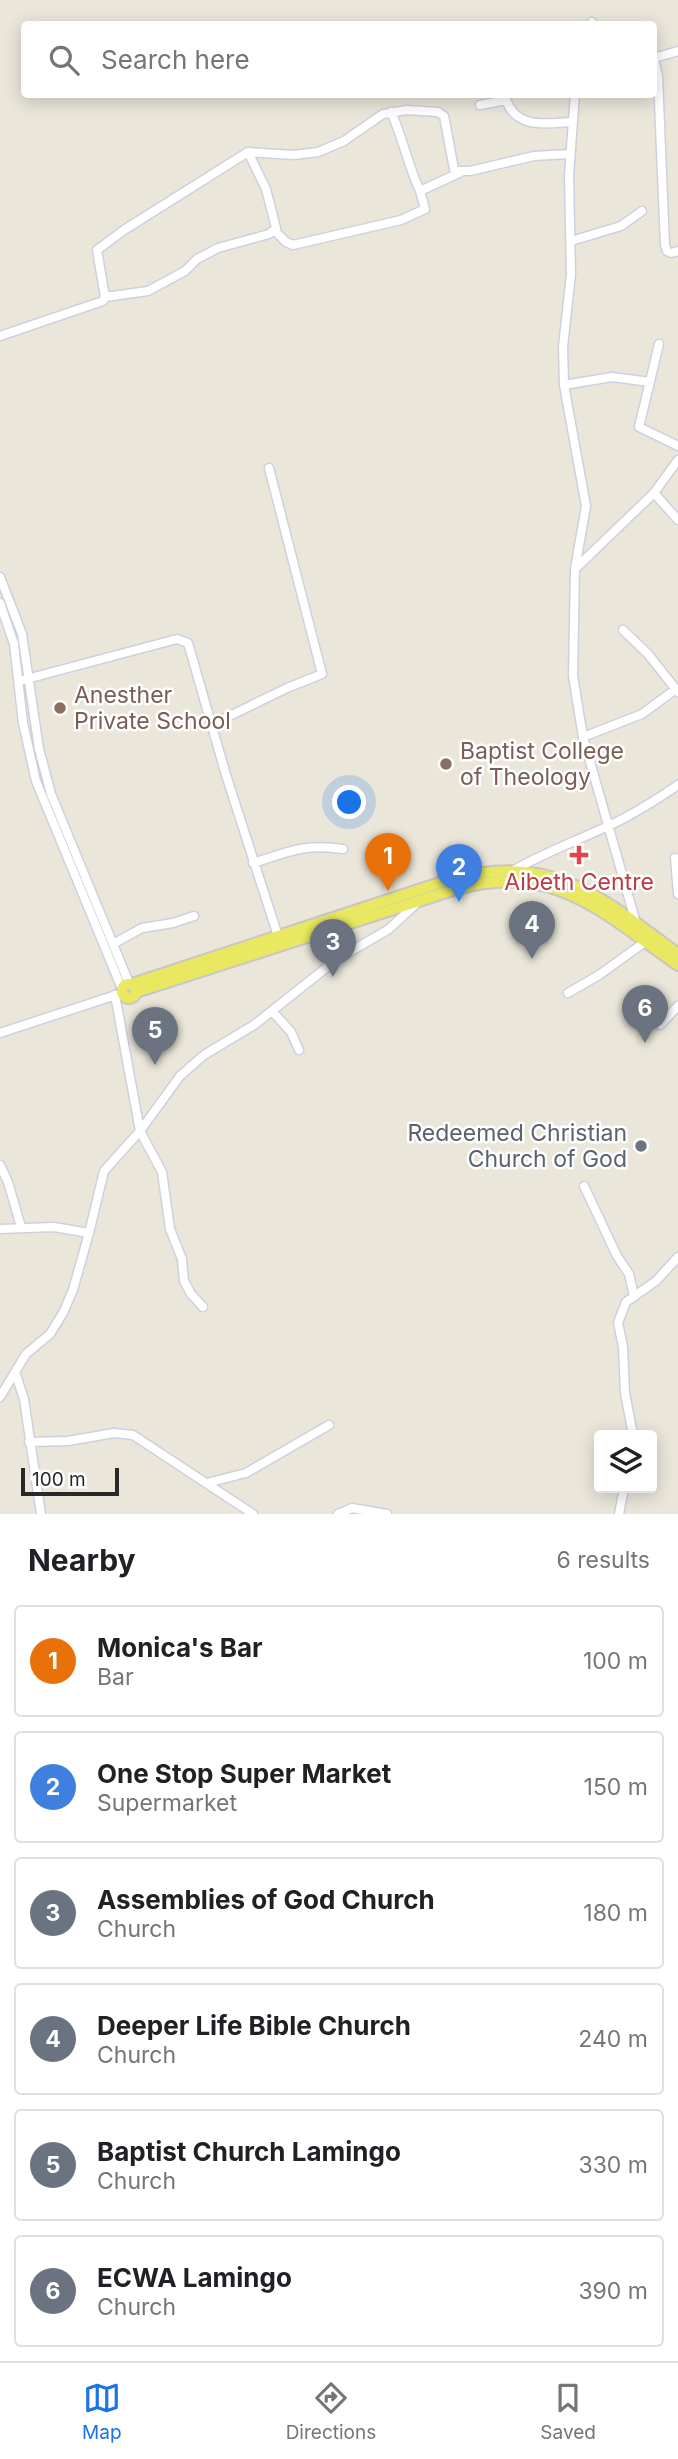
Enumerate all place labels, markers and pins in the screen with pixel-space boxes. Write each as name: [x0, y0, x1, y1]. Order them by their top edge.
place label: Anesther Private School: [74, 681, 231, 735]
marker: Anesther Private School: [52, 700, 68, 716]
place label: Baptist College of Theology: [460, 737, 624, 791]
marker: Baptist College of Theology: [438, 756, 454, 772]
pin: 1: [365, 833, 411, 891]
pin: 2: [436, 844, 482, 902]
marker: Aibeth Centre: [569, 845, 589, 865]
place label: Aibeth Centre: [504, 868, 654, 896]
pin: 4: [509, 901, 555, 959]
pin: 3: [310, 919, 356, 977]
pin: 6: [622, 985, 668, 1043]
pin: 5: [132, 1007, 178, 1065]
place label: Redeemed Christian Church of God: [407, 1119, 627, 1173]
marker: Redeemed Christian Church of God: [633, 1138, 649, 1154]

